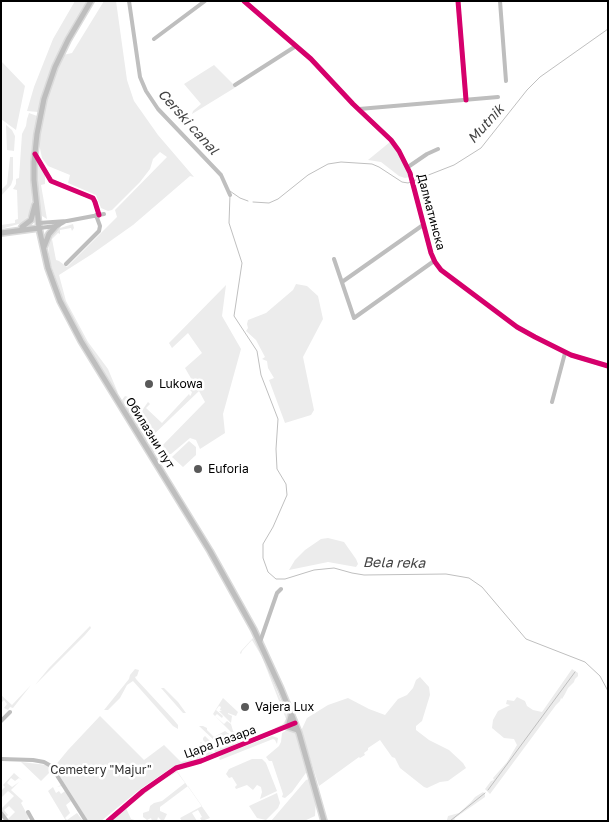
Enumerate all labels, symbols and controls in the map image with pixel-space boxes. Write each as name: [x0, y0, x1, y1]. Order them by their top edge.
water label: Cerski canal: [154, 86, 222, 158]
water label: Mutnik: [464, 101, 508, 147]
street label: Далматинска: [414, 172, 448, 252]
place label: Lukowa: [159, 377, 203, 391]
marker: Lukowa: [143, 378, 155, 390]
street label: Обилазни пут: [122, 395, 178, 471]
place label: Euforia: [208, 462, 249, 476]
marker: Euforia: [192, 463, 204, 475]
water label: Bela reka: [363, 554, 425, 572]
place label: Vajera Lux: [255, 700, 314, 714]
marker: Vajera Lux: [239, 701, 251, 713]
street label: Цара Лазара: [182, 722, 258, 762]
park label: Cemetery "Majur": [50, 763, 152, 777]

